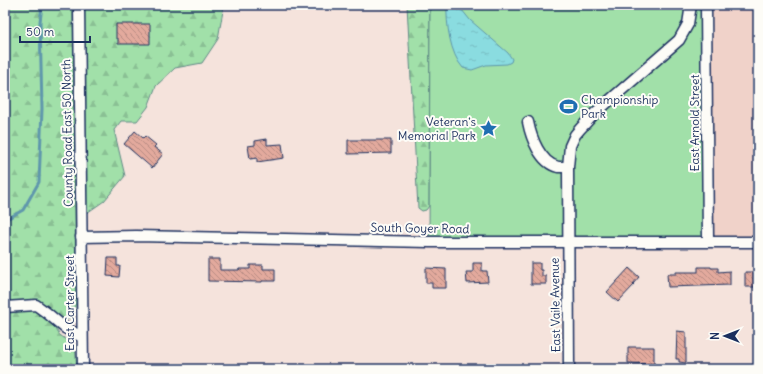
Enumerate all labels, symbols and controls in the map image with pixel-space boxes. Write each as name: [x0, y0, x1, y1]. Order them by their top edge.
scale bar: [20, 18, 90, 44]
text: 50 m: [26, 24, 55, 39]
street label: County Road East 50 North: [58, 59, 76, 207]
street label: East Arnold Street: [687, 74, 702, 172]
place label: Championship Park: [581, 92, 658, 121]
sports icon: Championship Park: [558, 96, 578, 116]
place label: Veteran's Memorial Park: [398, 114, 476, 143]
place icon: Veteran's Memorial Park: [479, 118, 499, 138]
street label: South Goyer Road: [370, 220, 470, 236]
street label: East Carter Street: [62, 255, 77, 351]
street label: East Vaile Avenue: [547, 257, 563, 353]
north arrow: [705, 316, 745, 356]
text: N: [708, 332, 722, 340]

